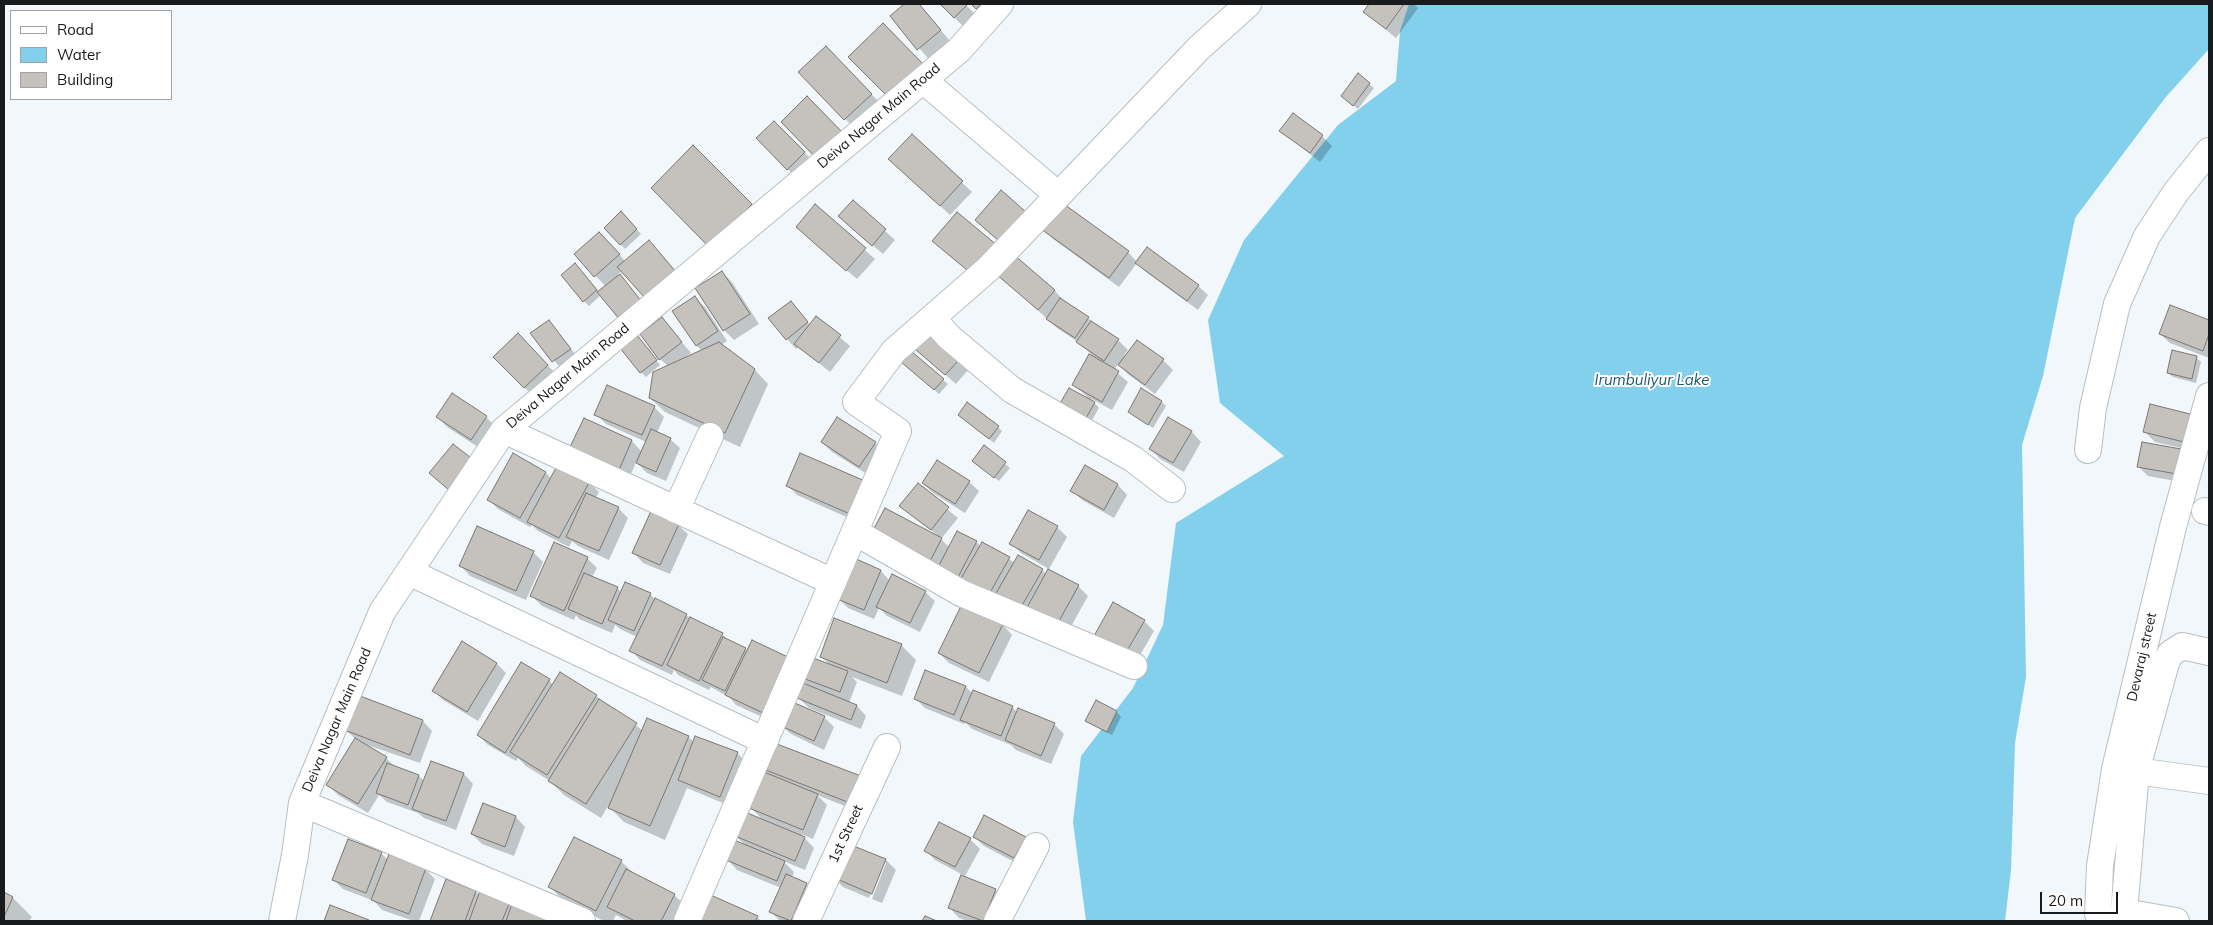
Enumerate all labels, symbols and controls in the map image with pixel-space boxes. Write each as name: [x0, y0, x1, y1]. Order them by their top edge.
legend: [10, 10, 172, 100]
text: Road: [57, 20, 94, 39]
text: Water: [57, 45, 101, 64]
street label: Deiva Nagar Main Road: [814, 60, 944, 172]
text: Building: [57, 70, 113, 89]
street label: Deiva Nagar Main Road: [503, 320, 633, 432]
water label: Irumbuliyur Lake: [1595, 371, 1709, 389]
street label: Devaraj street: [2124, 611, 2160, 703]
street label: Deiva Nagar Main Road: [299, 645, 375, 795]
street label: 1st Street: [825, 802, 867, 866]
scale bar: [2043, 882, 2120, 914]
text: 20 m: [2048, 891, 2083, 910]

